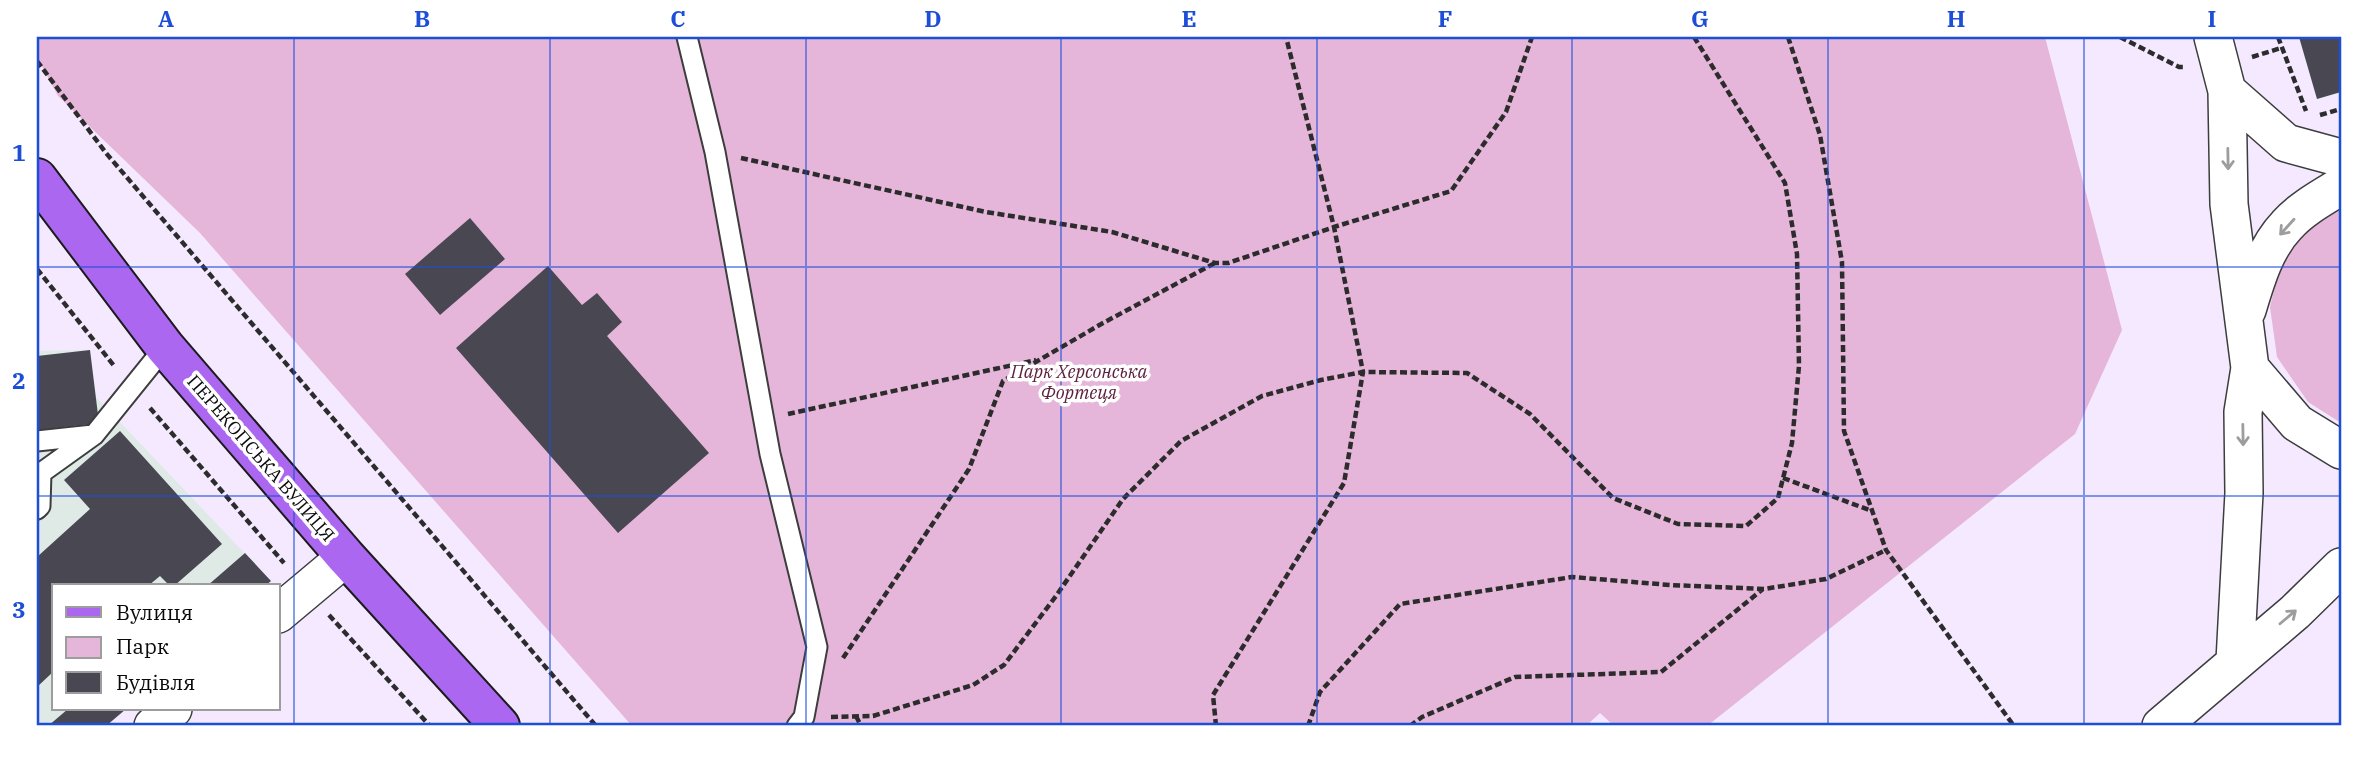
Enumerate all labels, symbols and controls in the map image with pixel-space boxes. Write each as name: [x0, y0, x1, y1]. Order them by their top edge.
text: A: [158, 3, 174, 33]
text: B: [414, 3, 430, 33]
text: C: [670, 3, 686, 33]
text: D: [924, 3, 942, 33]
text: E: [1181, 3, 1197, 33]
text: F: [1438, 3, 1452, 33]
text: G: [1691, 3, 1709, 33]
text: H: [1947, 3, 1965, 33]
text: I: [2208, 3, 2216, 33]
text: 1: [12, 137, 26, 167]
one-way arrow: [2221, 147, 2235, 170]
one-way arrow: [2279, 218, 2295, 236]
park label: Парк Херсонська Фортеця: [1010, 360, 1148, 404]
text: 2: [12, 365, 26, 395]
street label: ПЕРЕКОПСЬКА ВУЛИЦЯ: [182, 370, 340, 546]
one-way arrow: [2236, 423, 2250, 446]
legend: [52, 584, 280, 710]
text: 3: [12, 594, 26, 624]
text: Вулиця: [116, 598, 193, 626]
one-way arrow: [2278, 610, 2296, 625]
text: Парк: [116, 632, 169, 660]
text: Будівля: [116, 668, 195, 696]

